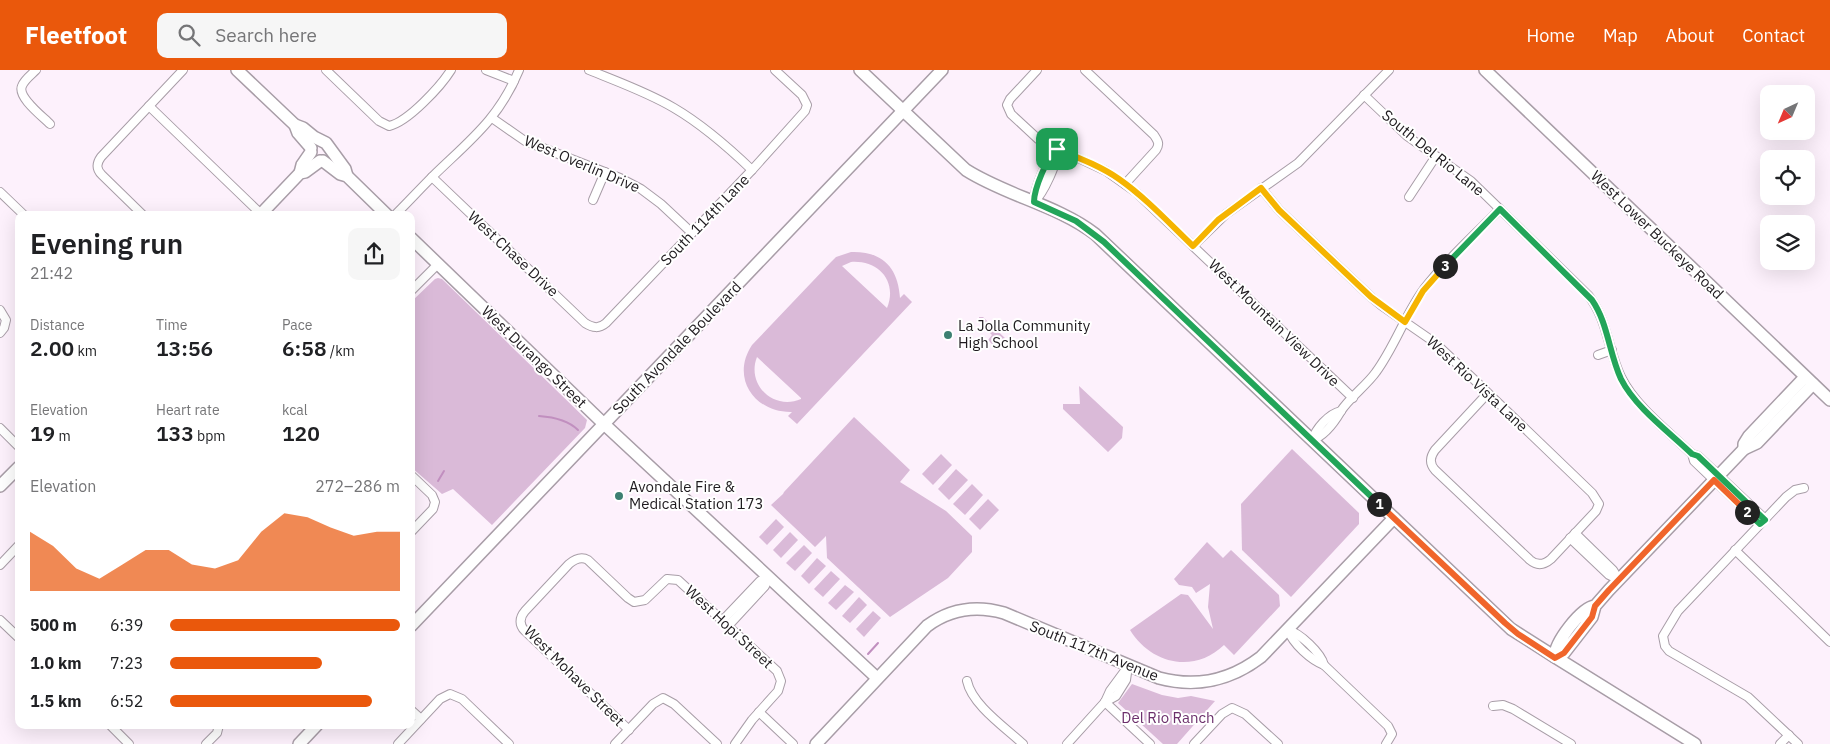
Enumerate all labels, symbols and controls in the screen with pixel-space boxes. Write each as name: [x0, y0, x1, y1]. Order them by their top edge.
search box: [157, 13, 507, 58]
text: Fleetfoot: [25, 19, 127, 51]
icon: search: [175, 21, 203, 49]
text: Search here: [215, 23, 317, 47]
text: Home: [1527, 24, 1575, 47]
text: Map: [1603, 24, 1638, 47]
text: About: [1666, 24, 1714, 47]
text: Contact: [1742, 24, 1805, 47]
north arrow: [1760, 85, 1815, 140]
map controls: [1760, 85, 1815, 270]
street label: South Del Rio Lane: [1378, 105, 1488, 200]
pin: [1036, 128, 1078, 170]
street label: West Overlin Drive: [522, 131, 643, 196]
icon: arrive: [1043, 135, 1071, 163]
button: locate: [1760, 150, 1815, 205]
street label: West Lower Buckeye Road: [1587, 166, 1728, 303]
street label: South 114th Lane: [656, 170, 753, 269]
street label: West Chase Drive: [464, 207, 563, 301]
button: layers: [1760, 215, 1815, 270]
text: Evening run: [30, 225, 183, 262]
button: share: [348, 228, 400, 280]
pin: 3: [1432, 254, 1458, 278]
street label: West Mountain View Drive: [1205, 255, 1344, 390]
text: 3: [1441, 257, 1450, 275]
text: 21:42: [30, 263, 73, 283]
street label: South Avondale Boulevard: [608, 277, 745, 418]
street label: West Durango Street: [478, 302, 591, 412]
text: Distance: [30, 316, 85, 334]
text: Time: [156, 316, 187, 334]
text: Pace: [282, 316, 312, 334]
place label: La Jolla Community High School: [958, 316, 1091, 352]
marker: La Jolla Community High School: [942, 329, 954, 341]
street label: West Rio Vista Lane: [1423, 332, 1532, 436]
text: 2.00: [30, 334, 74, 362]
text: 13:56: [156, 334, 213, 362]
text: 6:58: [282, 334, 327, 362]
text: km: [74, 342, 97, 360]
text: /km: [327, 342, 355, 360]
text: Elevation: [30, 401, 88, 419]
text: Heart rate: [156, 401, 220, 419]
text: kcal: [282, 401, 307, 419]
text: 19: [30, 419, 55, 447]
text: 133: [156, 419, 194, 447]
text: 120: [282, 419, 320, 447]
text: m: [55, 427, 71, 445]
text: bpm: [194, 427, 226, 445]
text: Elevation: [30, 476, 96, 496]
text: 272–286 m: [315, 476, 400, 496]
place label: Avondale Fire & Medical Station 173: [629, 477, 764, 513]
marker: Avondale Fire & Medical Station 173: [613, 490, 625, 502]
pin: 1: [1366, 492, 1392, 516]
text: 1: [1375, 495, 1384, 513]
pin: 2: [1734, 500, 1760, 524]
text: 2: [1743, 503, 1752, 521]
street label: West Hopi Street: [681, 581, 777, 672]
text: 500 m: [30, 615, 77, 635]
text: 6:39: [110, 615, 143, 635]
street label: South 117th Avenue: [1027, 616, 1161, 685]
street label: West Mohave Street: [520, 621, 629, 730]
text: 1.0 km: [30, 653, 81, 673]
text: 7:23: [110, 653, 143, 673]
text: 1.5 km: [30, 691, 81, 711]
text: 6:52: [110, 691, 143, 711]
park label: Del Rio Ranch: [1121, 708, 1215, 727]

